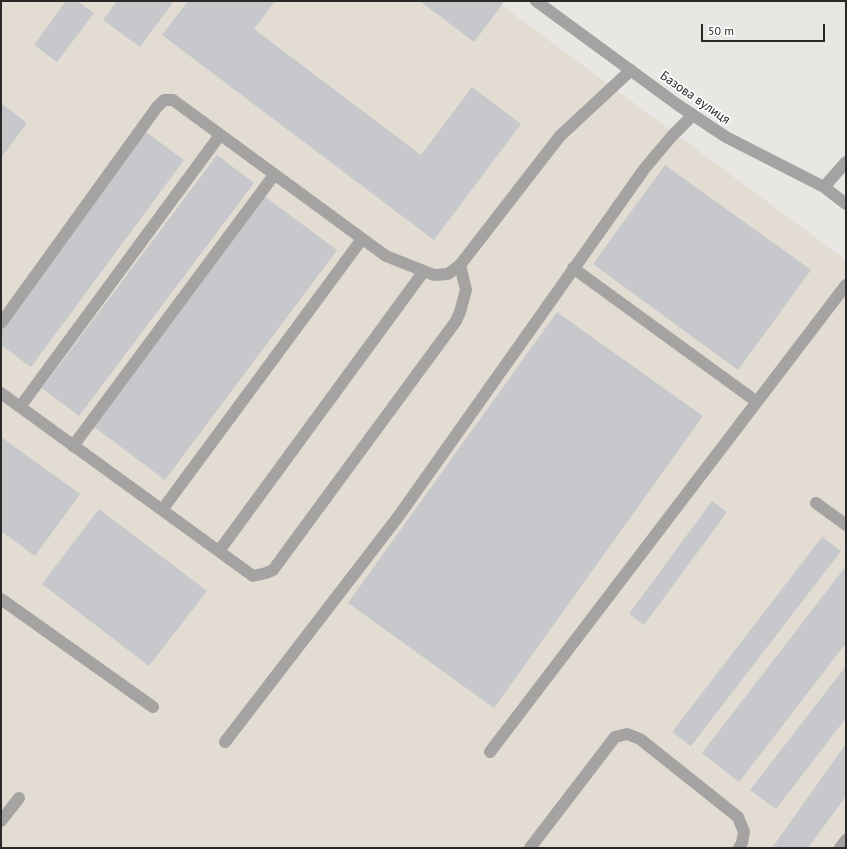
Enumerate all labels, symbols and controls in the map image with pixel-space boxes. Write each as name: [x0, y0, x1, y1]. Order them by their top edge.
scale bar: [703, 16, 827, 42]
text: 50 m: [708, 23, 734, 38]
street label: Базова вулиця: [657, 68, 733, 128]

